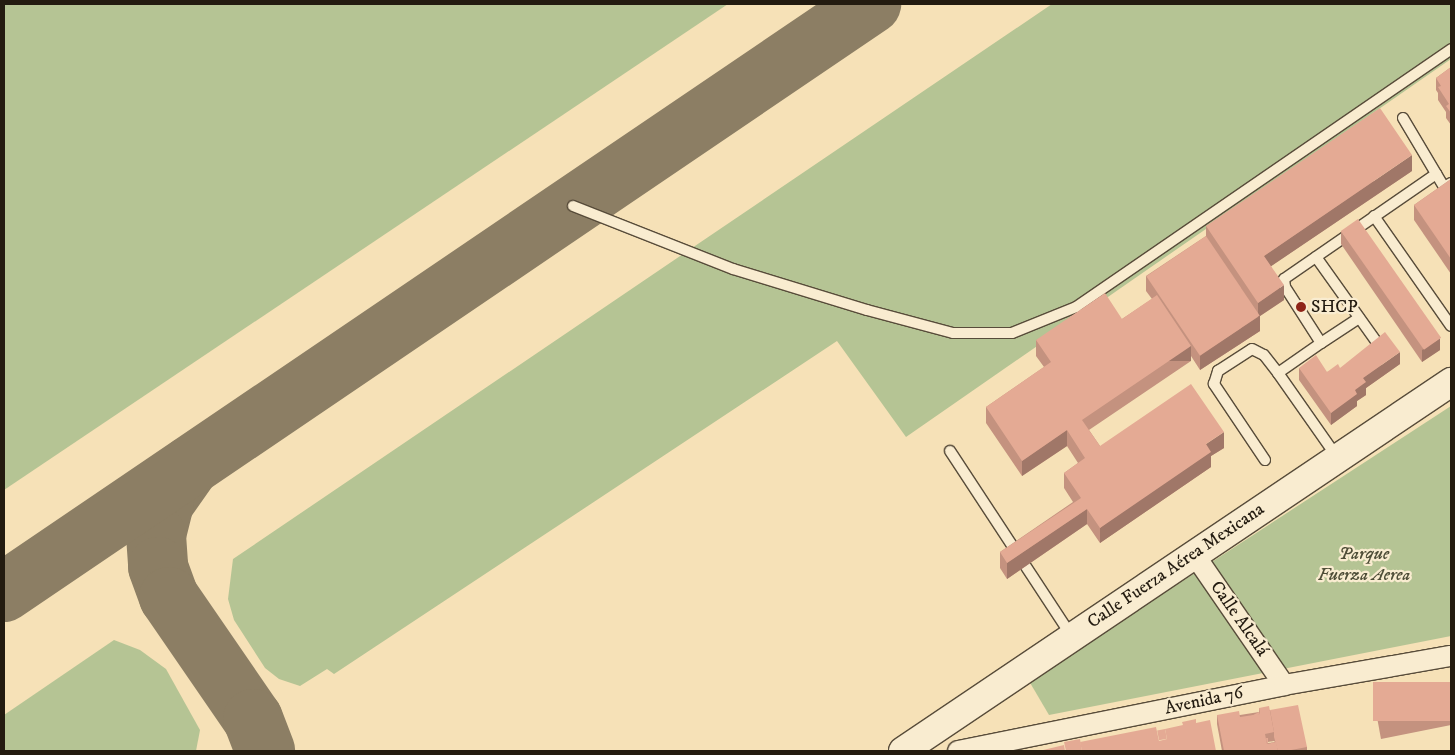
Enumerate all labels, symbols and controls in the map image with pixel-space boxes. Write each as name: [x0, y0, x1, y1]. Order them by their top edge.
place label: SHCP: [1311, 296, 1358, 318]
marker: SHCP: [1295, 301, 1307, 313]
street label: Calle Fuerza Aérea Mexicana: [1084, 499, 1268, 633]
park label: Parque Fuerza Aerea: [1318, 544, 1410, 586]
street label: Calle Alcalá: [1205, 577, 1273, 661]
street label: Avenida 76: [1163, 682, 1245, 720]

